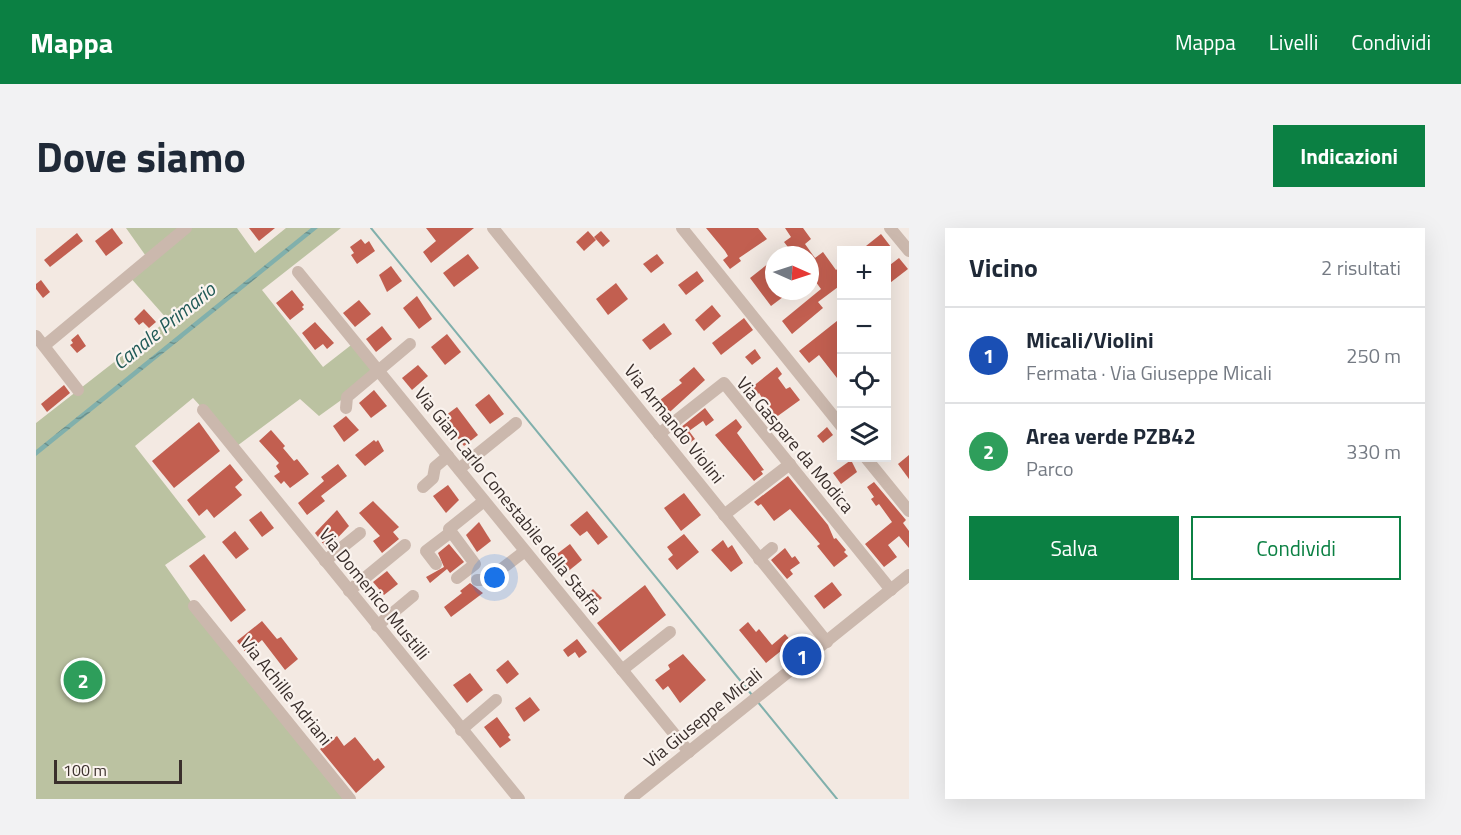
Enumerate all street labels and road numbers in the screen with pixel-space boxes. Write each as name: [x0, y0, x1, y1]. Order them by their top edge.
street label: Via Armando Violini: [618, 358, 731, 489]
street label: Via Gaspare da Modica: [730, 371, 861, 519]
street label: Via Gian Carlo Conestabile della Staffa: [408, 381, 609, 620]
street label: Via Domenico Mustilli: [313, 522, 436, 666]
street label: Via Achille Adriani: [234, 630, 339, 751]
street label: Via Giuseppe Micali: [638, 661, 768, 774]

